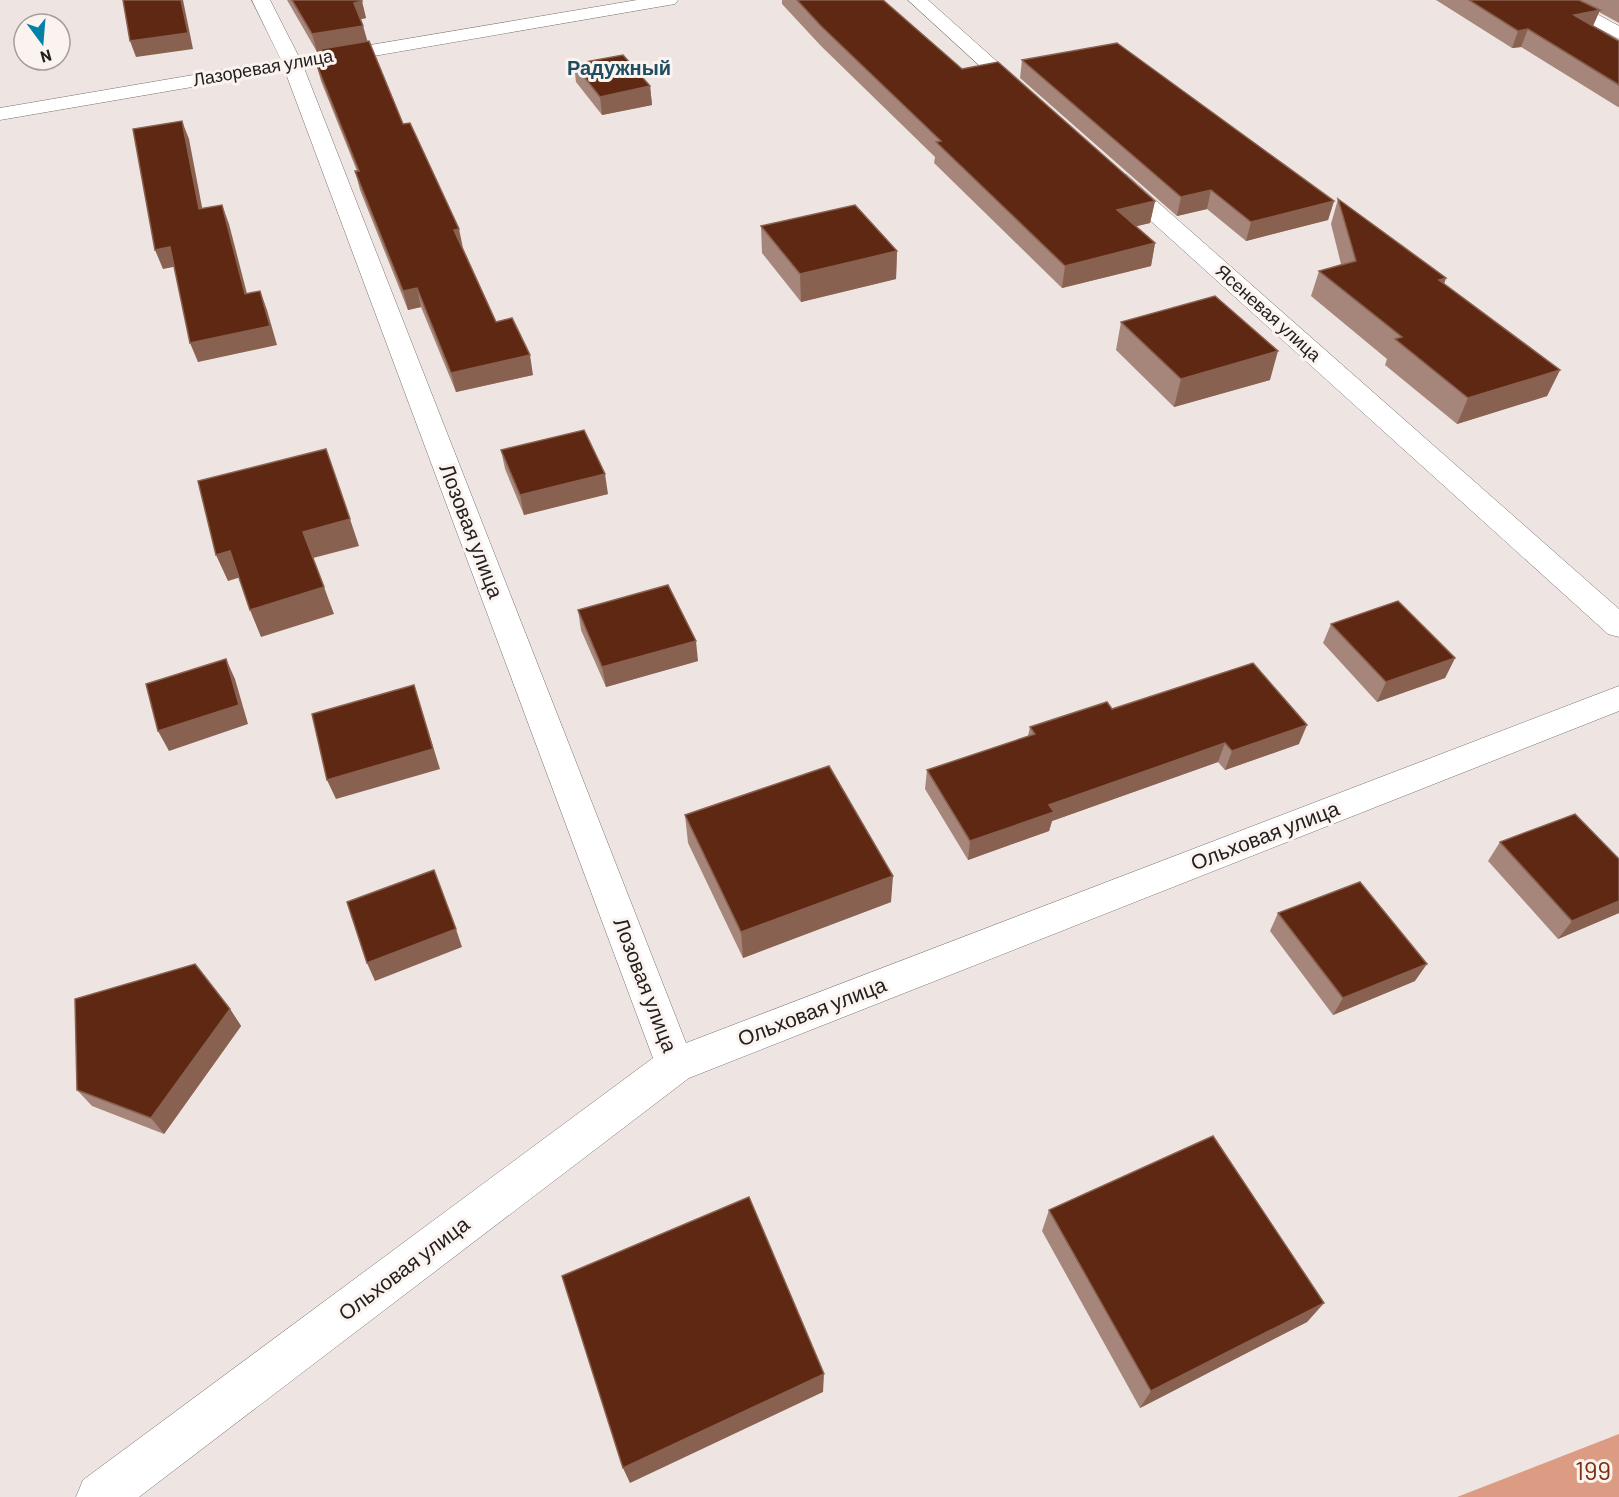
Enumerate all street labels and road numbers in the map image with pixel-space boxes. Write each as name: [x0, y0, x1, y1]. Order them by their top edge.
street label: Лазоревая улица: [191, 44, 336, 90]
street label: Ясеневая улица: [1211, 259, 1327, 366]
street label: Лозовая улица: [435, 460, 510, 602]
street label: Ольховая улица: [1187, 795, 1343, 874]
street label: Лозовая улица: [609, 914, 684, 1056]
street label: Ольховая улица: [734, 971, 890, 1050]
street label: Ольховая улица: [333, 1210, 474, 1325]

